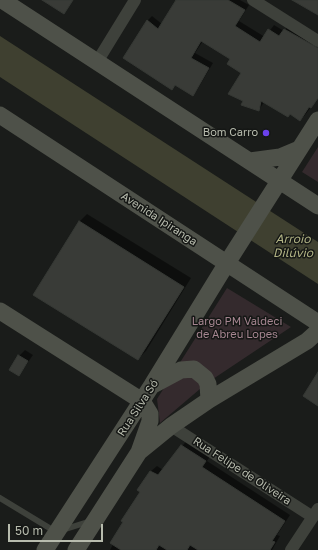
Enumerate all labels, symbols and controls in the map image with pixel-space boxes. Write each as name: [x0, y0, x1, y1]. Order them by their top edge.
place label: Bom Carro: [203, 126, 258, 140]
marker: Bom Carro: [261, 128, 271, 138]
street label: Avenida Ipiranga: [119, 190, 199, 248]
water label: Arroio Dilúvio: [273, 232, 313, 260]
park label: Largo PM Valdeci de Abreu Lopes: [192, 315, 282, 341]
street label: Rua Silva Só: [115, 377, 161, 439]
street label: Rua Felipe de Oliveira: [191, 434, 293, 508]
scale bar: [10, 516, 105, 542]
text: 50 m: [15, 523, 43, 538]

